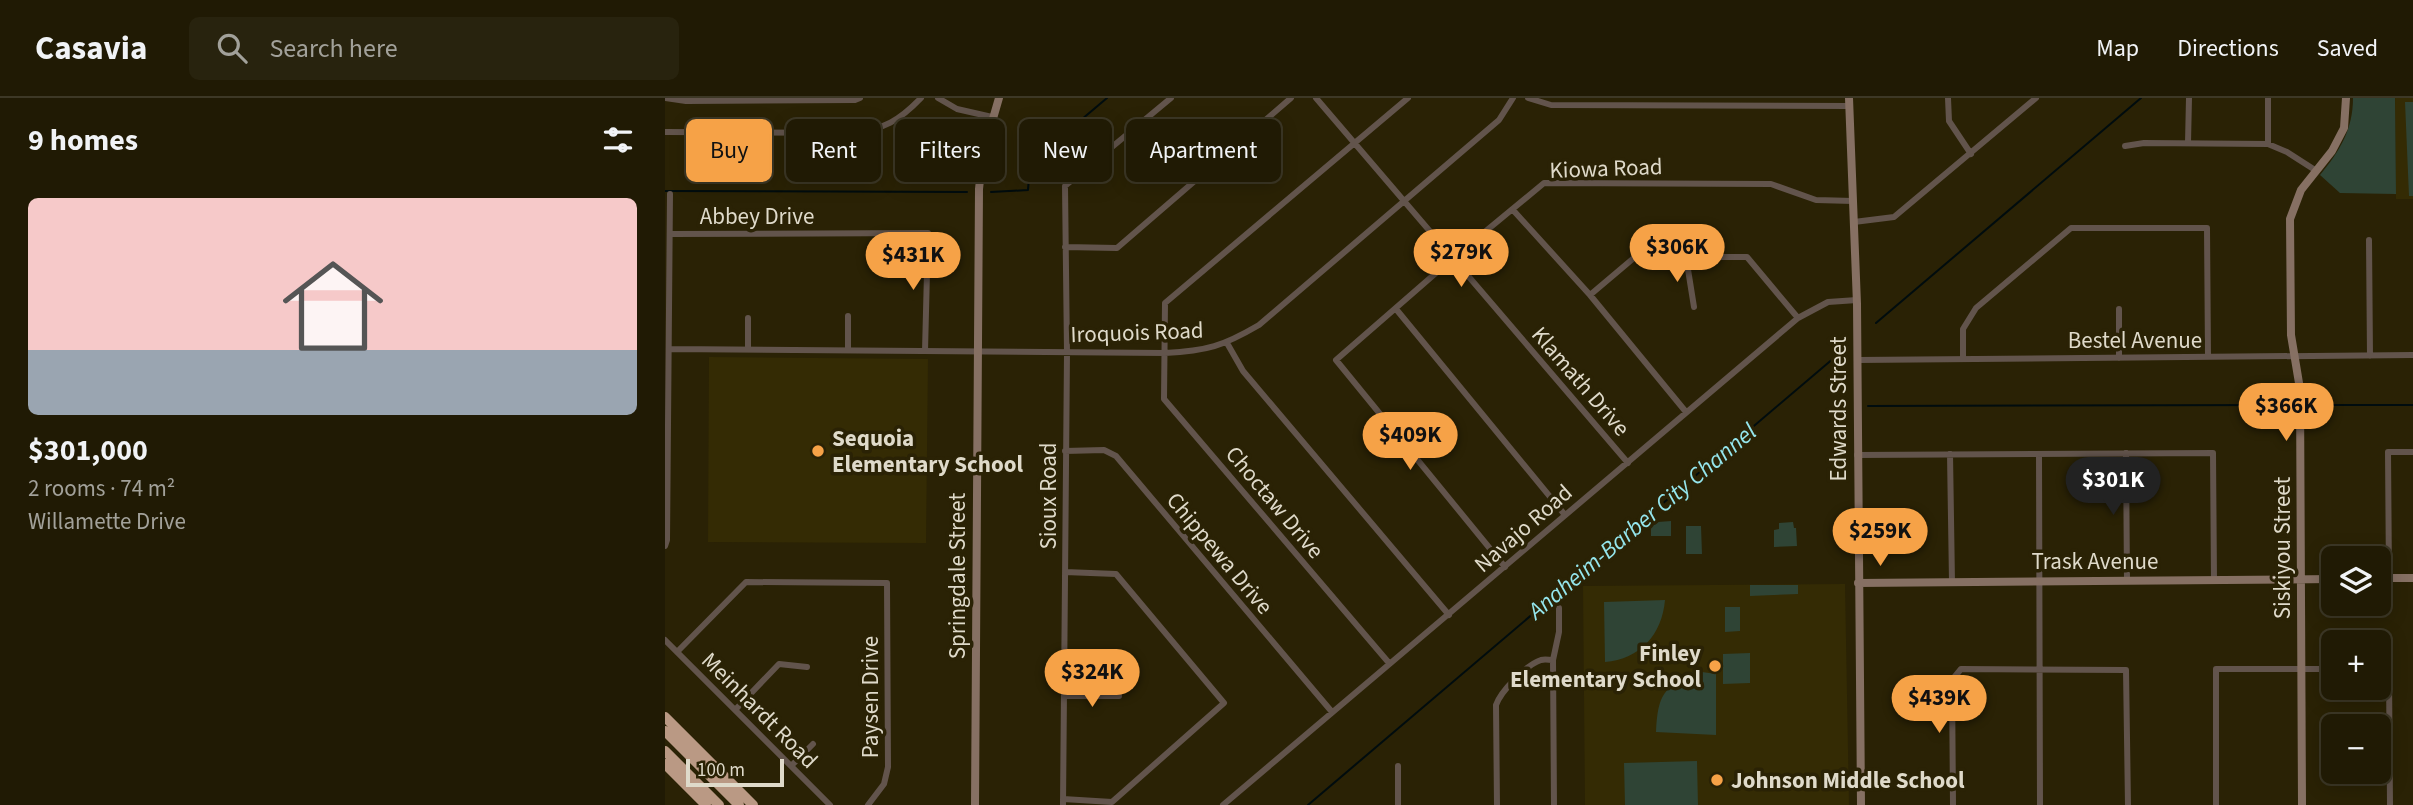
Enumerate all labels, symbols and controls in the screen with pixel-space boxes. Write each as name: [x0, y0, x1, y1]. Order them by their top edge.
search box: [189, 17, 679, 80]
text: Casavia: [35, 25, 147, 72]
icon: search: [213, 29, 251, 67]
text: Search here: [269, 30, 398, 67]
text: Map: [2096, 31, 2139, 66]
text: Directions: [2177, 31, 2279, 66]
text: Saved: [2317, 31, 2378, 66]
text: 9 homes: [28, 119, 138, 162]
chip: Buy: [686, 119, 772, 182]
chip: Rent: [786, 119, 881, 182]
chip: Filters: [895, 119, 1005, 182]
chip: New: [1019, 119, 1112, 182]
chip: Apartment: [1126, 119, 1281, 182]
icon: filters: [599, 121, 637, 159]
street label: Kiowa Road: [1549, 150, 1663, 187]
street label: Abbey Drive: [700, 200, 814, 233]
pin: $306K: [1628, 225, 1726, 284]
pin: $279K: [1412, 230, 1510, 289]
text: $306K: [1646, 230, 1708, 263]
pin: $431K: [864, 232, 962, 292]
text: $279K: [1430, 235, 1492, 268]
text: $431K: [882, 238, 944, 271]
icon: home: [270, 243, 396, 369]
street label: Iroquois Road: [1070, 314, 1204, 351]
street label: Klamath Drive: [1524, 319, 1638, 443]
street label: Bestel Avenue: [2068, 324, 2202, 357]
street label: Edwards Street: [1822, 336, 1855, 481]
pin: $366K: [2237, 384, 2335, 443]
text: $366K: [2255, 389, 2317, 422]
pin: $409K: [1361, 412, 1459, 472]
water label: Anaheim-Barber City Channel: [1519, 415, 1764, 629]
text: $409K: [1379, 418, 1441, 451]
place label: Sequoia Elementary School: [832, 422, 1023, 481]
text: $301,000: [28, 429, 148, 472]
street label: Choctaw Drive: [1218, 439, 1332, 566]
street label: Sioux Road: [1032, 442, 1065, 550]
marker: Sequoia Elementary School: [810, 443, 826, 459]
pin: $301K: [2064, 458, 2162, 517]
text: $301K: [2082, 463, 2144, 496]
text: 2 rooms · 74 m²: [28, 472, 175, 505]
street label: Navajo Road: [1467, 476, 1580, 580]
street label: Siskiyou Street: [2266, 477, 2299, 619]
street label: Chippewa Drive: [1159, 485, 1281, 622]
street label: Springdale Street: [941, 493, 974, 659]
text: Willamette Drive: [28, 505, 186, 538]
pin: $259K: [1831, 508, 1929, 568]
text: $259K: [1849, 514, 1911, 547]
street label: Trask Avenue: [2032, 545, 2158, 578]
map controls: [2321, 546, 2391, 784]
button: layers: [2321, 546, 2391, 616]
button: +: [2321, 630, 2391, 700]
street label: Paysen Drive: [854, 636, 887, 758]
place label: Finley Elementary School: [1510, 637, 1701, 696]
street label: Meinhardt Road: [694, 645, 825, 776]
pin: $324K: [1043, 650, 1141, 709]
text: $324K: [1061, 655, 1123, 688]
marker: Finley Elementary School: [1707, 658, 1723, 674]
pin: $439K: [1890, 676, 1988, 735]
text: $439K: [1908, 681, 1970, 714]
button: −: [2321, 714, 2391, 784]
scale bar: [686, 756, 784, 788]
text: 100 m: [697, 757, 745, 784]
place label: Johnson Middle School: [1731, 764, 1965, 797]
marker: Johnson Middle School: [1709, 772, 1725, 788]

